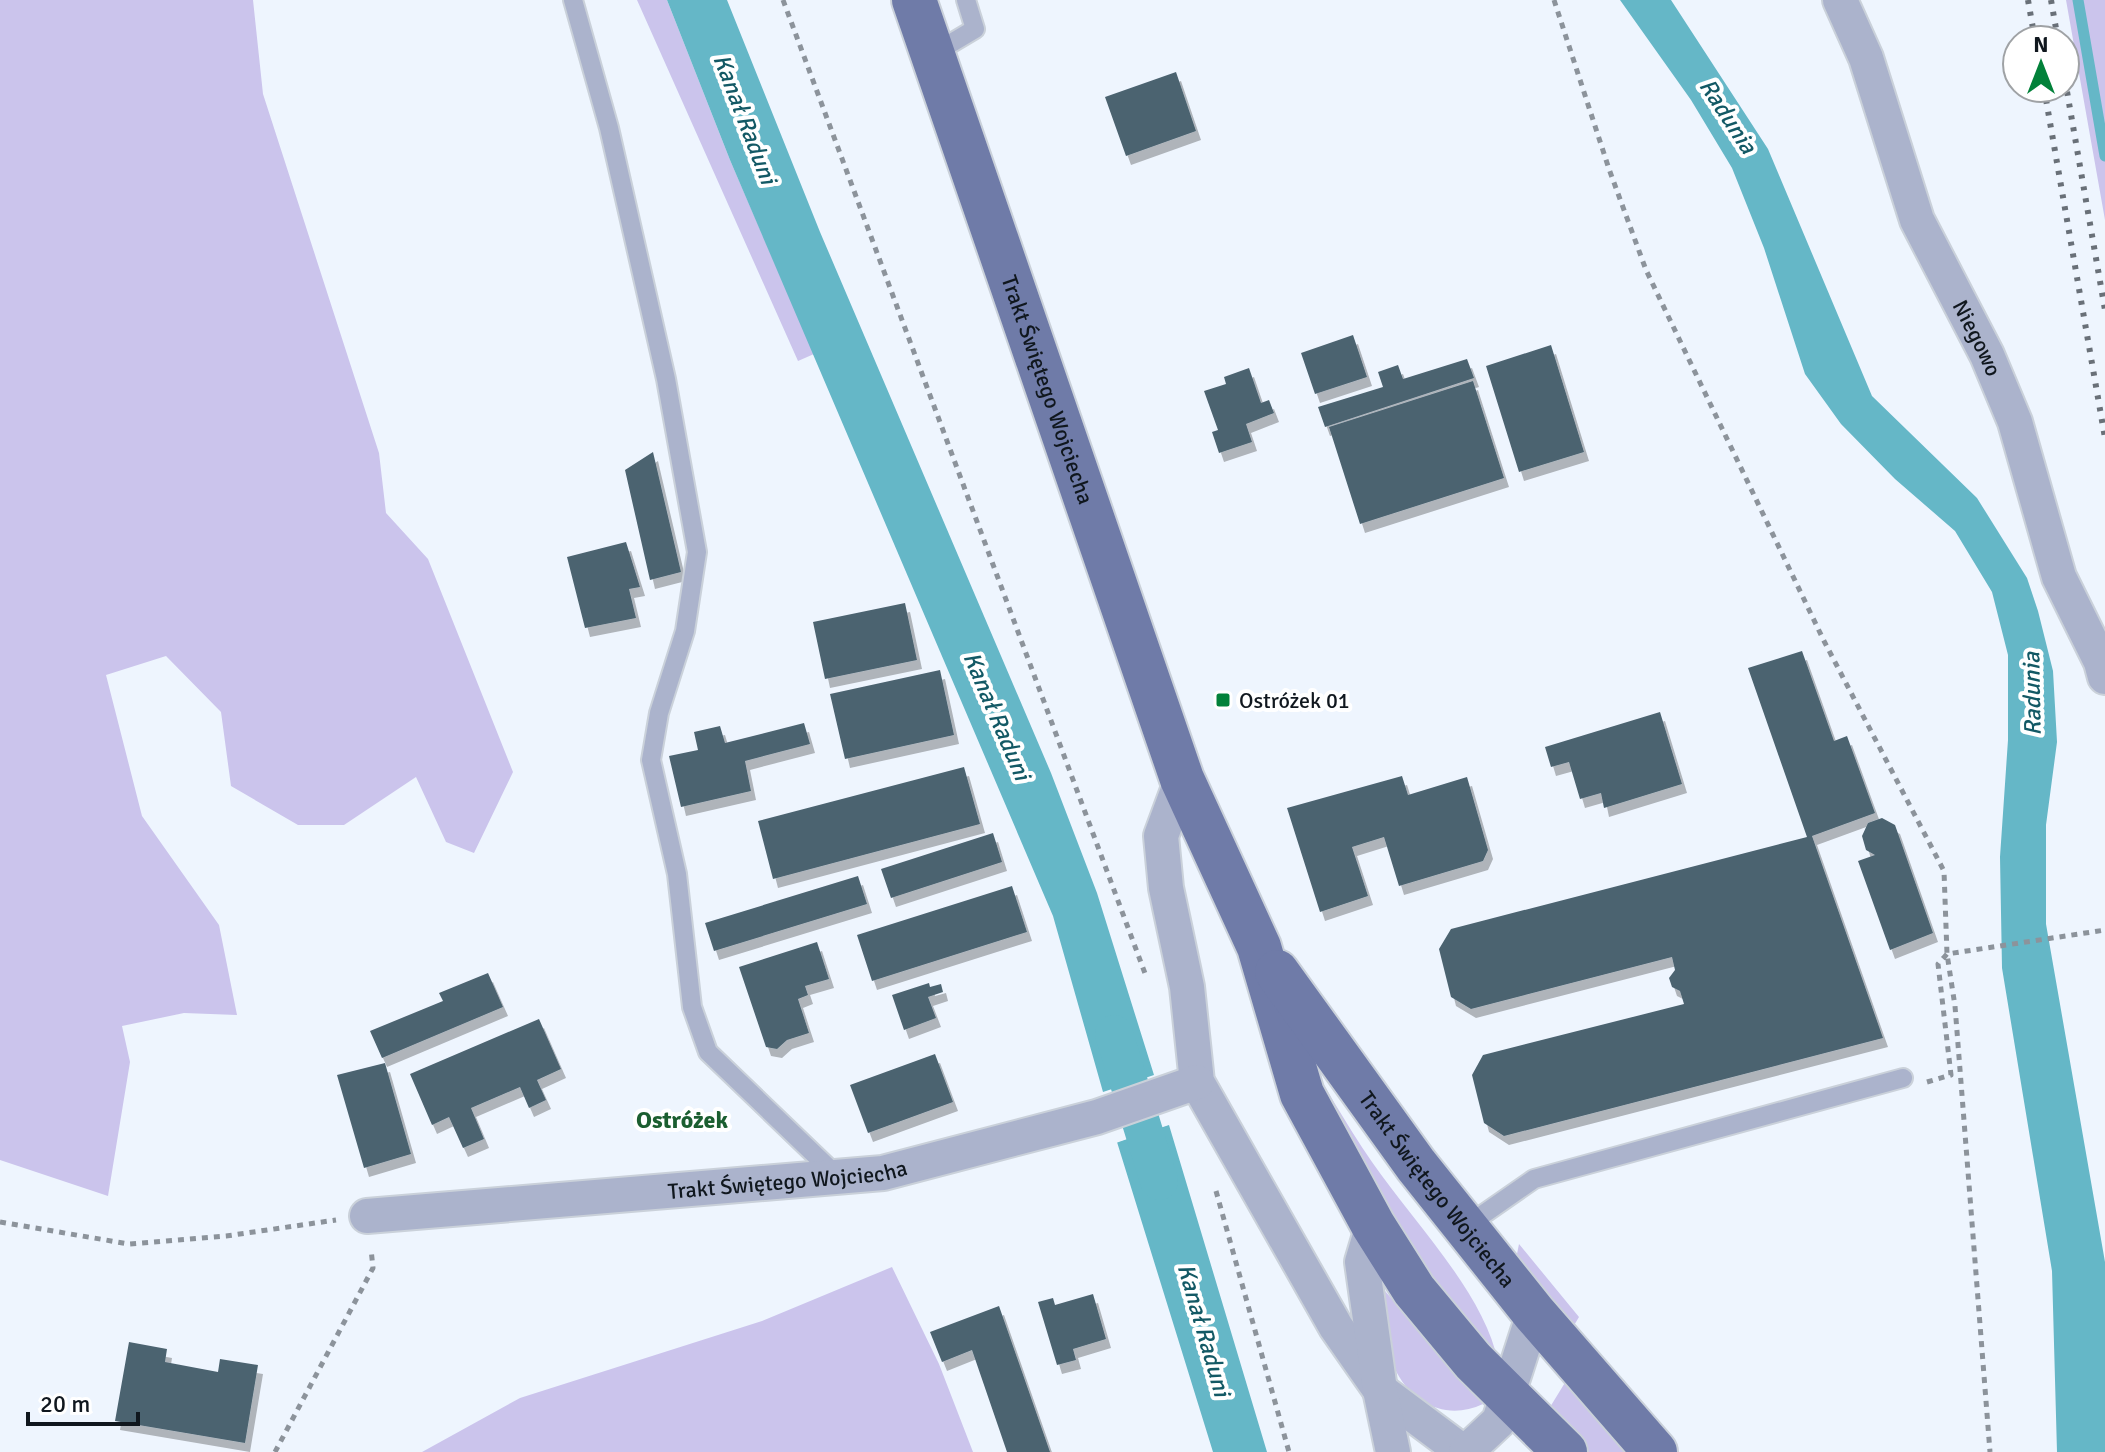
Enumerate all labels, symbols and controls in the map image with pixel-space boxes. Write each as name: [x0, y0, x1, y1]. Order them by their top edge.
north arrow: [2001, 24, 2081, 104]
text: N: [2033, 31, 2049, 58]
water label: Kanał Raduni: [706, 50, 784, 191]
water label: Radunia: [1693, 73, 1764, 160]
street label: Trakt Świętego Wojciecha: [996, 272, 1100, 508]
street label: Niegowo: [1947, 295, 2008, 380]
water label: Kanał Raduni: [956, 647, 1039, 787]
water label: Radunia: [2016, 651, 2048, 736]
place label: Ostróżek 01: [1239, 687, 1350, 714]
marker: Ostróżek 01: [1214, 691, 1232, 709]
street label: Trakt Świętego Wojciecha: [1354, 1086, 1522, 1293]
district label: Ostróżek: [636, 1105, 729, 1135]
street label: Trakt Świętego Wojciecha: [667, 1154, 910, 1204]
water label: Kanał Raduni: [1171, 1260, 1238, 1402]
scale bar: [28, 1376, 138, 1426]
text: 20 m: [40, 1389, 90, 1419]

